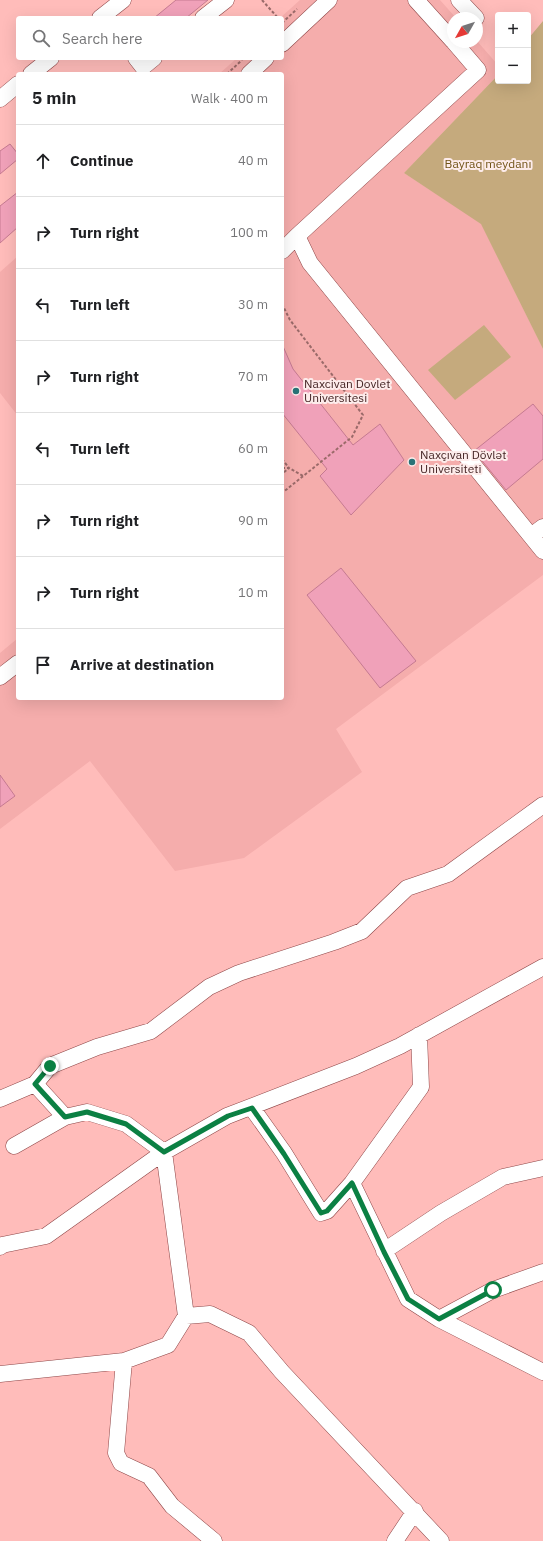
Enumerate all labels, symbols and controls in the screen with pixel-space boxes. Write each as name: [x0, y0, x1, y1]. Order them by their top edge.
north arrow: [447, 12, 483, 48]
map controls: [495, 12, 531, 84]
button: +: [495, 12, 531, 48]
search box: [16, 16, 284, 60]
icon: search: [30, 27, 52, 49]
text: Search here: [62, 29, 142, 48]
button: −: [495, 48, 531, 84]
text: 5 min: [32, 87, 76, 109]
text: Walk · 400 m: [191, 90, 268, 107]
icon: ahead: [32, 150, 54, 172]
text: Continue: [70, 151, 134, 170]
text: 40 m: [238, 152, 268, 169]
park label: Bayraq meydanı: [445, 156, 531, 171]
icon: right: [32, 222, 54, 244]
text: Turn right: [70, 223, 139, 242]
text: 100 m: [230, 224, 268, 241]
icon: left: [32, 294, 54, 316]
text: Turn left: [70, 295, 130, 314]
text: 30 m: [238, 296, 268, 313]
icon: right: [32, 366, 54, 388]
text: Turn right: [70, 367, 139, 386]
text: 70 m: [238, 368, 268, 385]
place label: Naxcivan Dovlet Universitesi: [304, 376, 390, 405]
marker: Naxcivan Dovlet Universitesi: [291, 386, 301, 396]
icon: left: [32, 438, 54, 460]
text: Turn left: [70, 439, 130, 458]
text: 60 m: [238, 440, 268, 457]
place label: Naxçıvan Dövlət Universiteti: [420, 447, 506, 476]
marker: Naxçıvan Dövlət Universiteti: [407, 457, 417, 467]
icon: right: [32, 510, 54, 532]
text: Turn right: [70, 511, 139, 530]
text: 90 m: [238, 512, 268, 529]
icon: right: [32, 582, 54, 604]
text: Turn right: [70, 583, 139, 602]
text: 10 m: [238, 584, 268, 601]
icon: arrive: [32, 654, 54, 676]
text: Arrive at destination: [70, 655, 214, 674]
route end: [41, 1057, 59, 1075]
route start: [484, 1281, 502, 1299]

